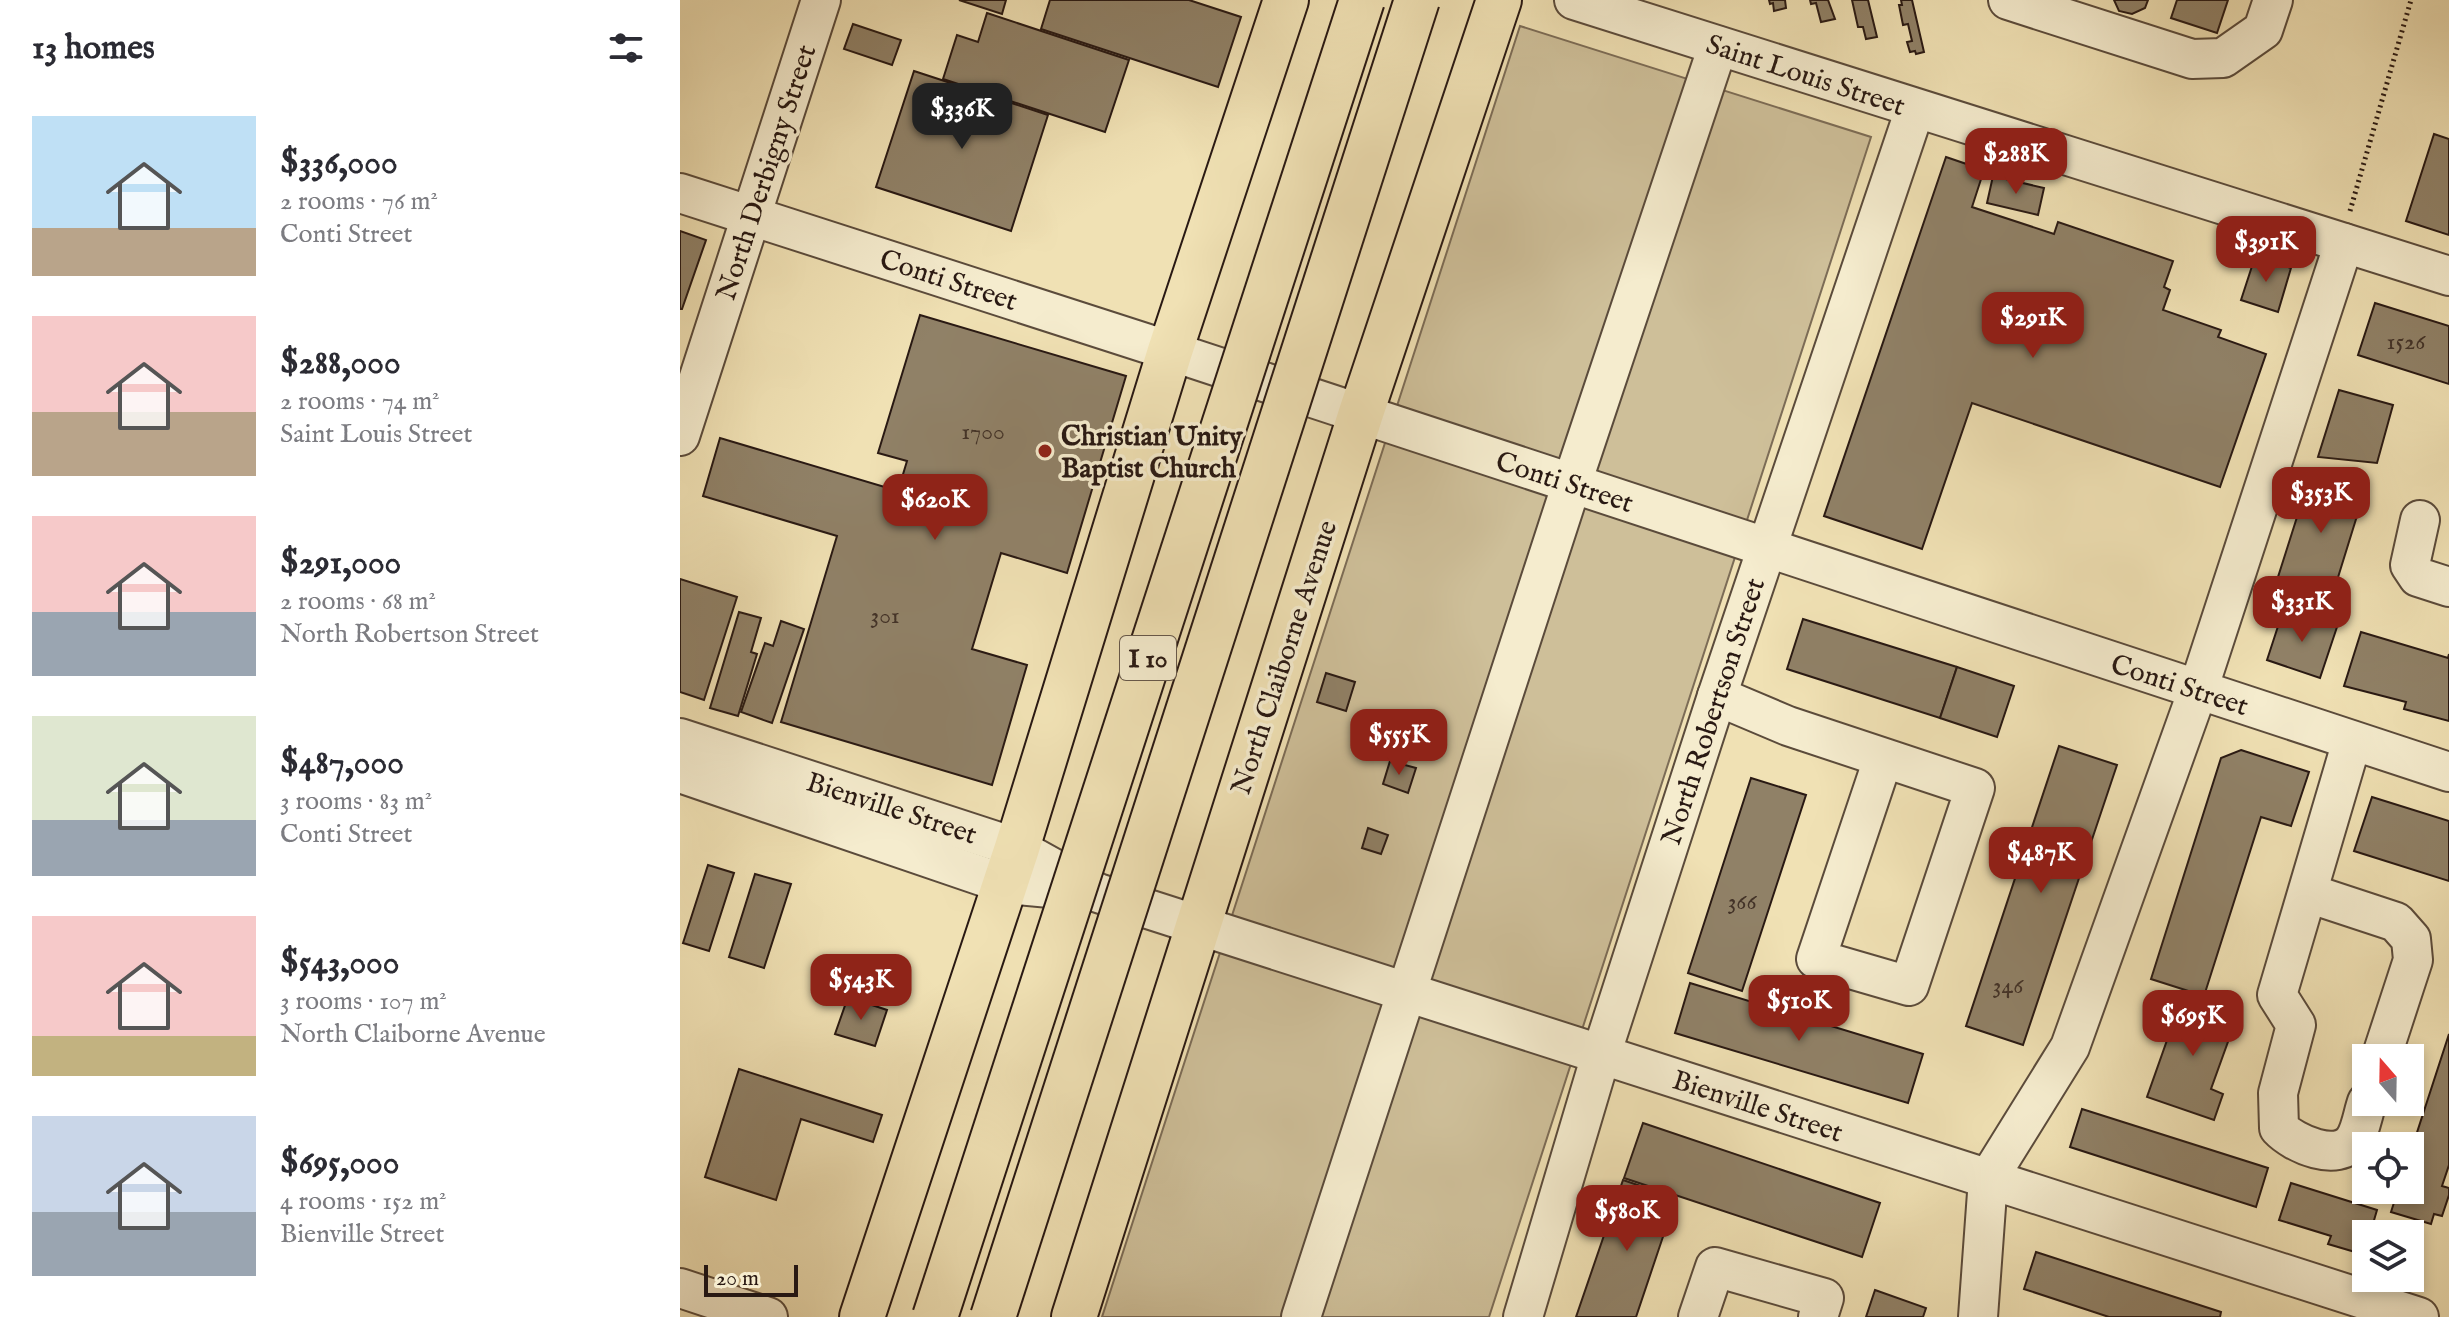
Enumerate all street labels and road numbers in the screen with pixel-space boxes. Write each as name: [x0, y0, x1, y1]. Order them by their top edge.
street label: Saint Louis Street: [1701, 28, 1910, 125]
street label: North Derbigny Street: [710, 40, 825, 305]
street label: Conti Street: [875, 243, 1022, 320]
street label: Conti Street: [1491, 445, 1638, 522]
street label: North Claiborne Avenue: [1225, 516, 1346, 799]
street label: North Robertson Street: [1655, 573, 1774, 850]
road number: I 10: [1120, 636, 1176, 680]
street label: Conti Street: [2106, 648, 2253, 725]
street label: Bienville Street: [802, 765, 981, 853]
street label: Bienville Street: [1668, 1063, 1847, 1151]

